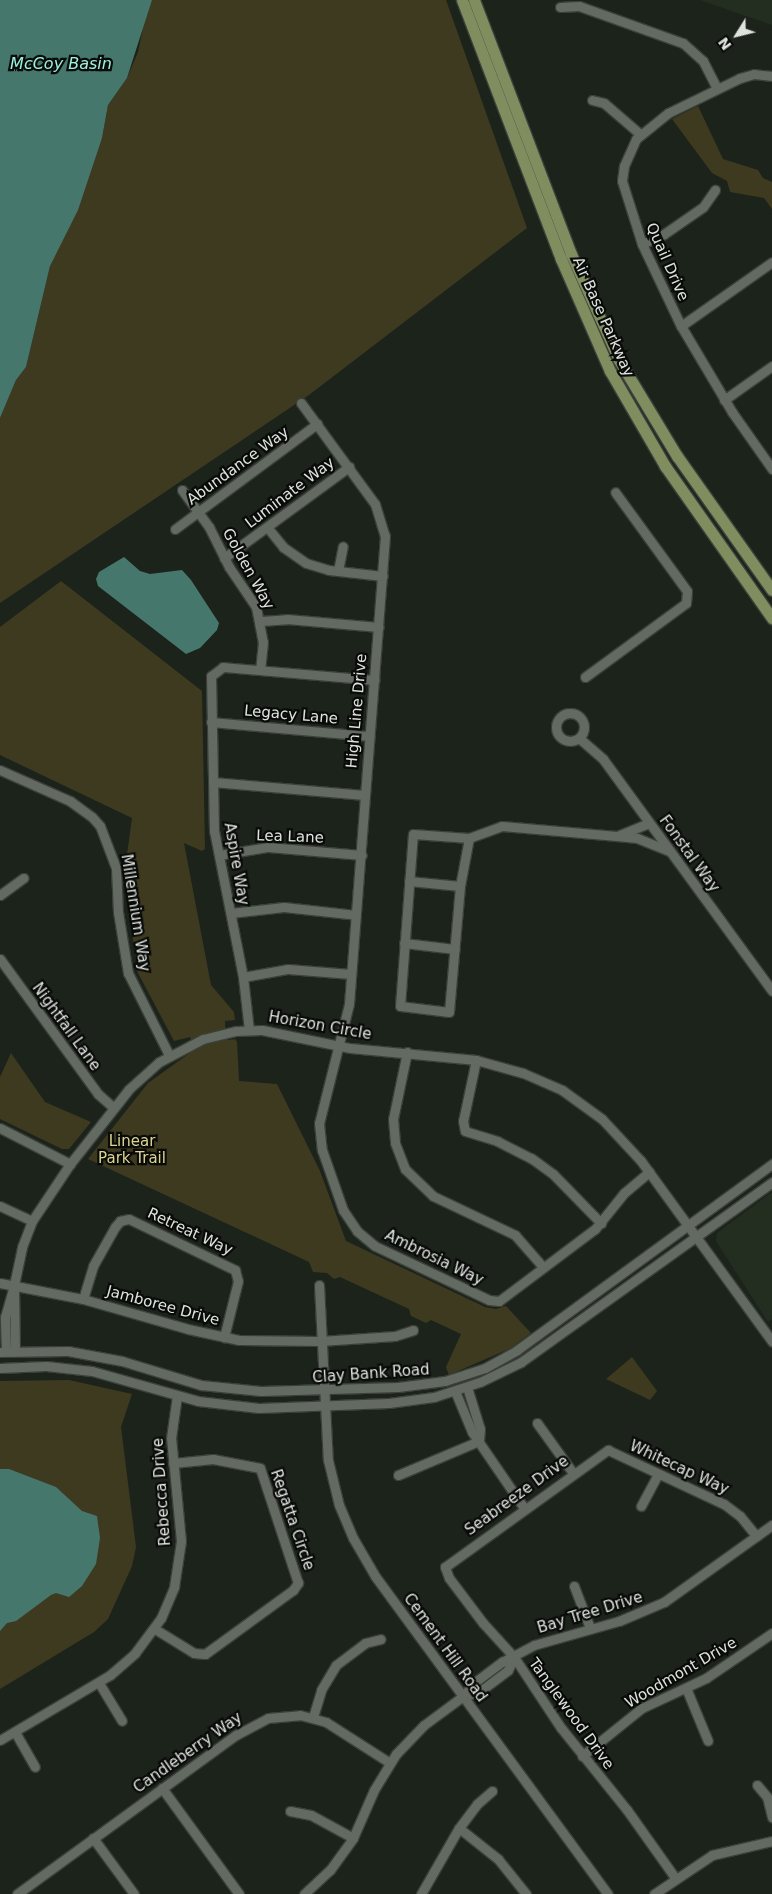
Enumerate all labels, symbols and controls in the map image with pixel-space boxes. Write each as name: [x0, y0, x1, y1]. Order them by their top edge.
north arrow: [712, 10, 762, 60]
text: N: [715, 34, 735, 53]
water label: McCoy Basin: [10, 54, 112, 74]
street label: Quail Drive: [642, 220, 692, 304]
street label: Air Base Parkway: [568, 254, 638, 380]
street label: Abundance Way: [184, 423, 292, 509]
street label: Luminate Way: [242, 454, 338, 532]
street label: Golden Way: [218, 525, 278, 613]
street label: High Line Drive: [343, 653, 371, 769]
street label: Legacy Lane: [243, 702, 339, 728]
street label: Fonstal Way: [655, 812, 723, 896]
street label: Aspire Way: [220, 821, 252, 907]
street label: Lea Lane: [256, 827, 324, 847]
street label: Millennium Way: [117, 853, 153, 973]
street label: Nightfall Lane: [28, 980, 104, 1074]
street label: Horizon Circle: [267, 1008, 373, 1044]
park label: Linear Park Trail: [98, 1132, 166, 1167]
street label: Retreat Way: [145, 1204, 235, 1260]
street label: Ambrosia Way: [382, 1226, 486, 1290]
street label: Jamboree Drive: [105, 1282, 221, 1330]
street label: Clay Bank Road: [312, 1361, 430, 1387]
street label: Rebecca Drive: [149, 1437, 175, 1547]
street label: Whitecap Way: [627, 1437, 731, 1499]
street label: Seabreeze Drive: [462, 1452, 572, 1540]
street label: Regatta Circle: [266, 1467, 318, 1573]
street label: Bay Tree Drive: [535, 1588, 645, 1638]
street label: Cement Hill Road: [400, 1590, 490, 1706]
street label: Woodmont Drive: [622, 1634, 740, 1712]
street label: Tanglewood Drive: [525, 1655, 617, 1773]
street label: Candleberry Way: [130, 1709, 246, 1797]

